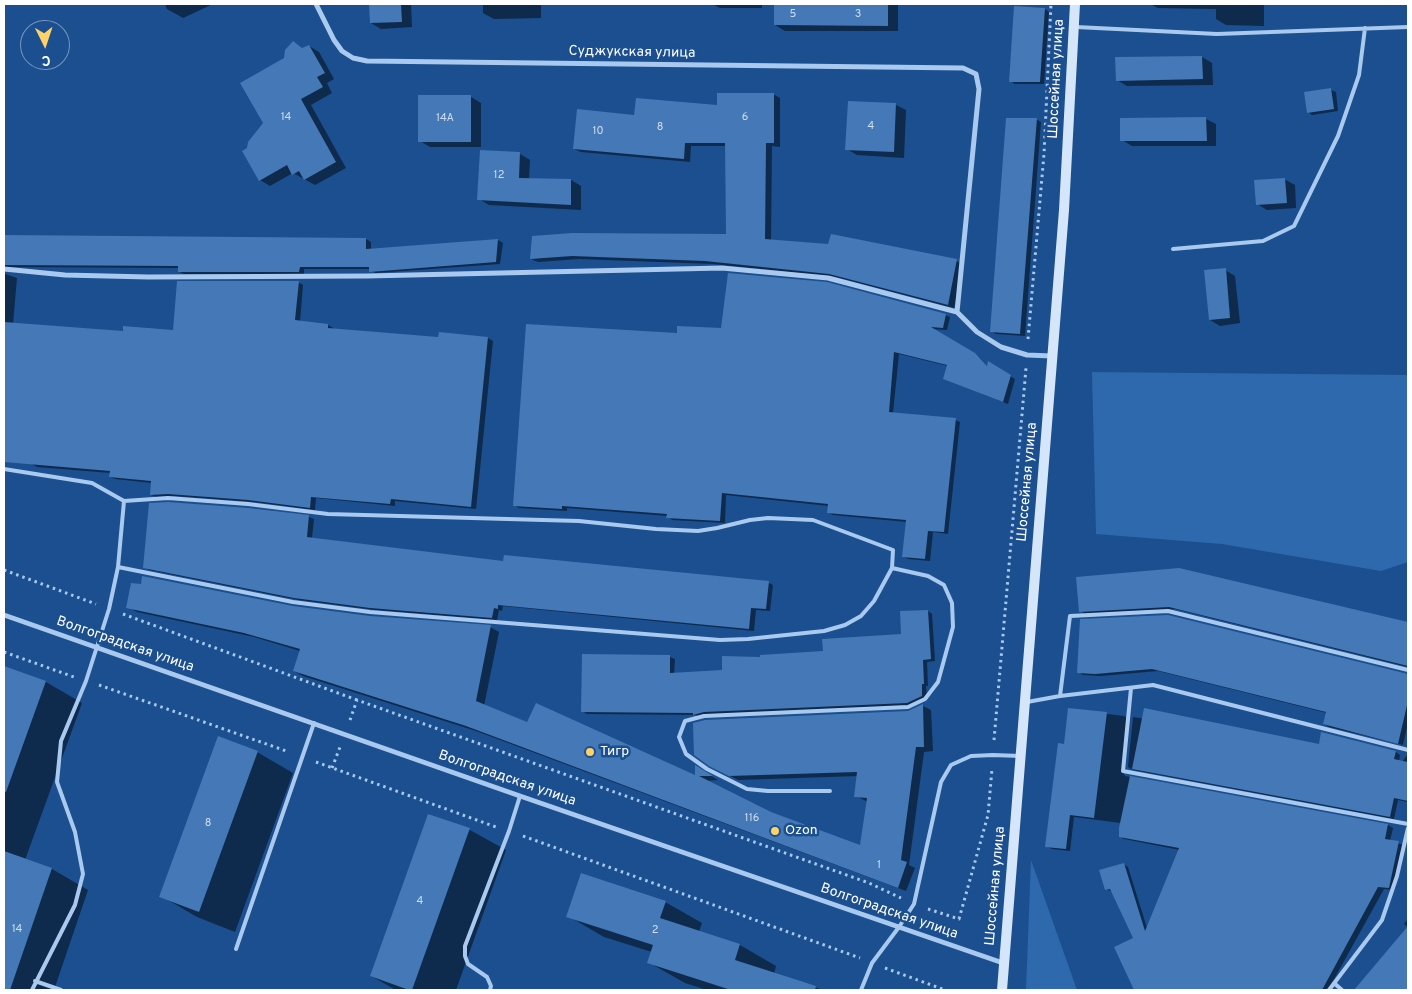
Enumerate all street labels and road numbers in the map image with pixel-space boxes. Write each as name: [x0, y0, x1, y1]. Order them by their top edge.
street label: Шоссейная улица: [1045, 19, 1069, 139]
street label: Суджукская улица: [568, 43, 696, 63]
street label: Шоссейная улица: [1014, 422, 1042, 542]
street label: Волгоградская улица: [54, 614, 196, 676]
street label: Волгоградская улица: [436, 748, 578, 810]
street label: Шоссейная улица: [982, 826, 1010, 946]
street label: Волгоградская улица: [818, 881, 960, 943]

